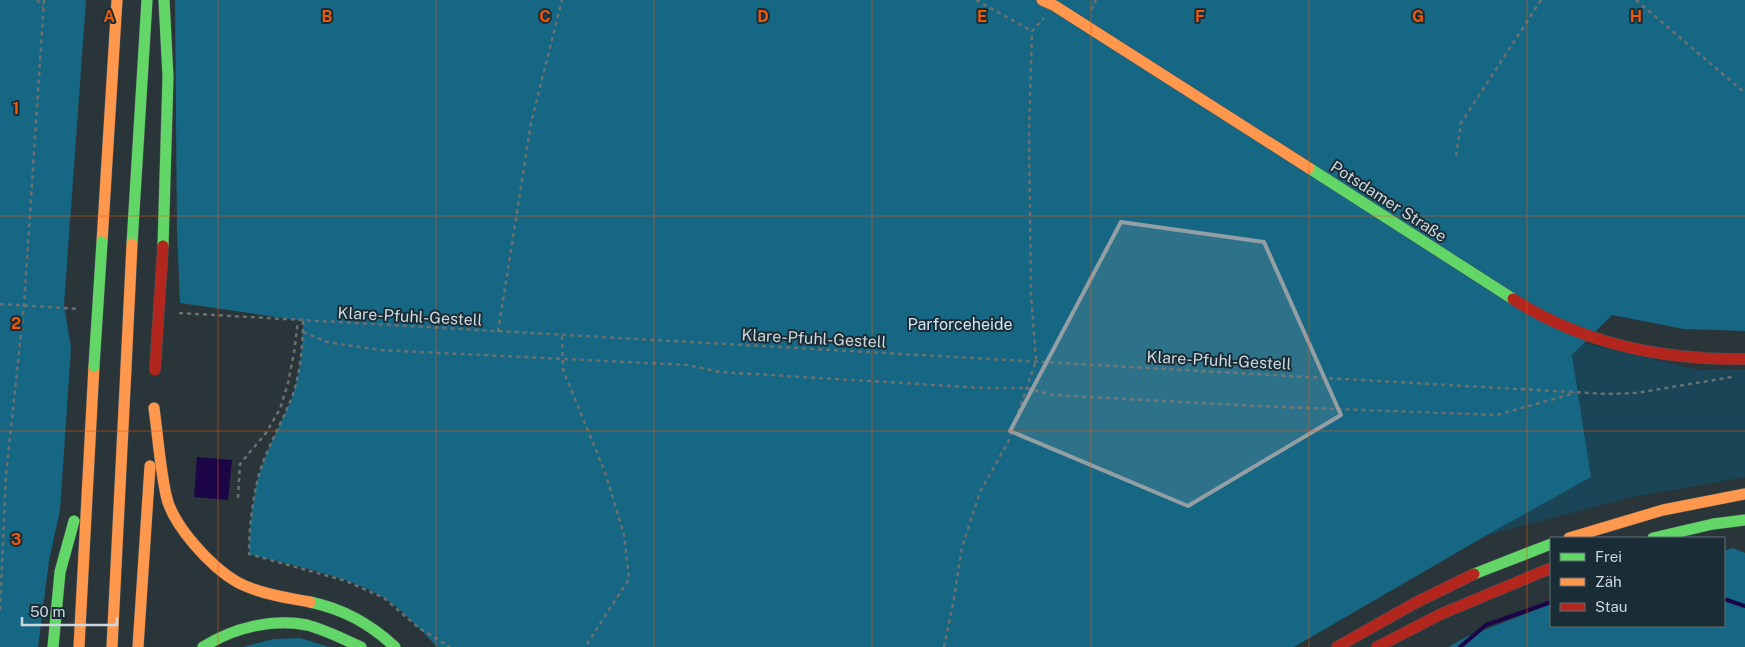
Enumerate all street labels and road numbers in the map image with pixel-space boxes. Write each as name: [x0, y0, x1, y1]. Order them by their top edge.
street label: Potsdamer Straße: [1327, 157, 1450, 246]
street label: Klare-Pfuhl-Gestell: [337, 303, 483, 330]
street label: Klare-Pfuhl-Gestell: [741, 325, 887, 352]
street label: Klare-Pfuhl-Gestell: [1146, 347, 1292, 374]

